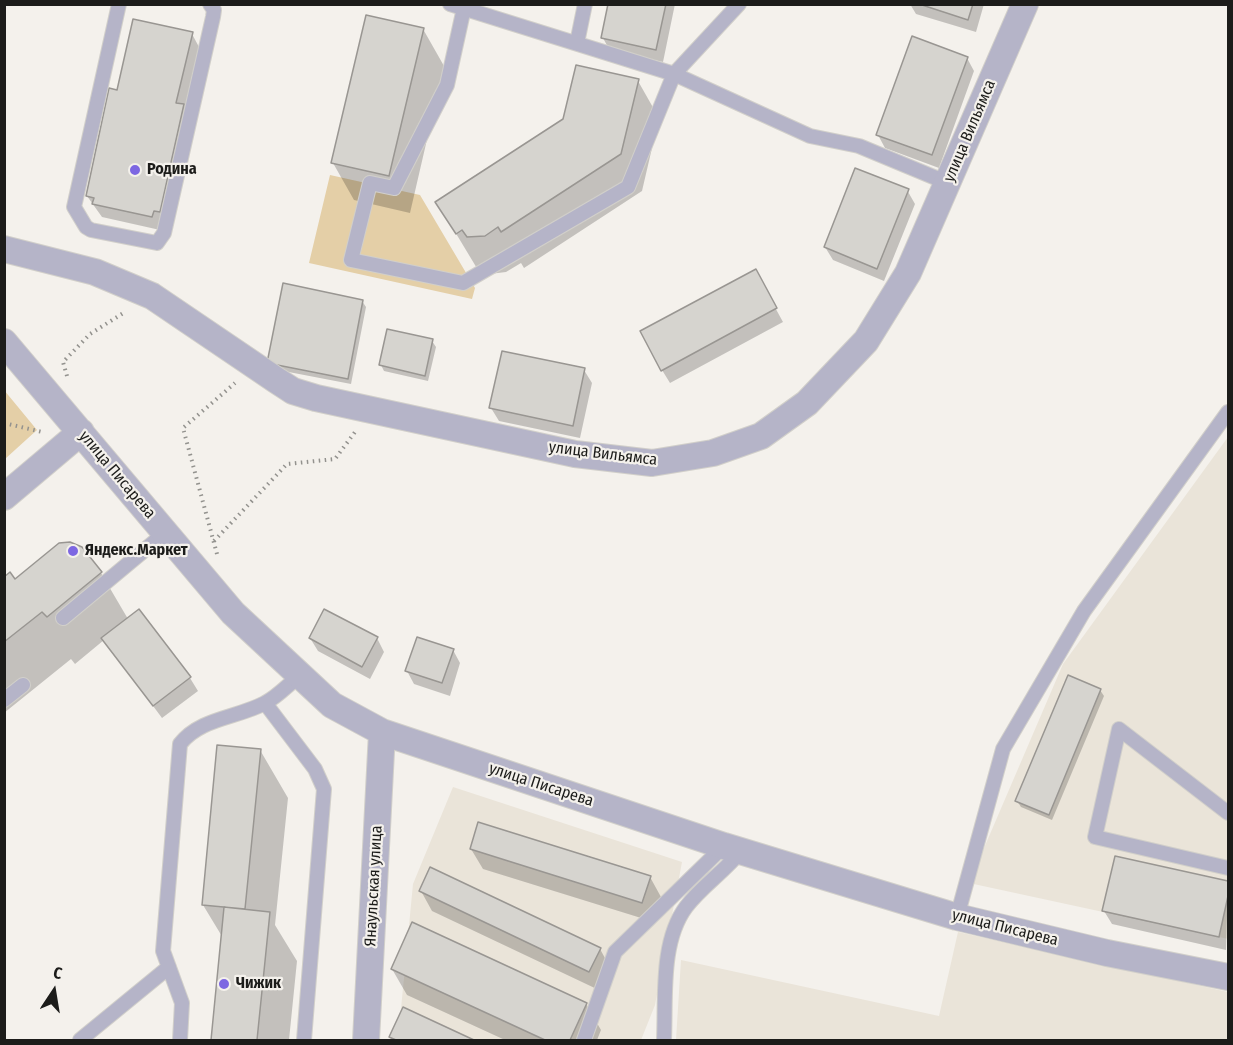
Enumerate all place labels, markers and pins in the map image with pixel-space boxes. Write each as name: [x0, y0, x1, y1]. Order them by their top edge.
place label: Родина: [147, 160, 197, 180]
marker: Родина: [128, 163, 142, 177]
place label: Яндекс.Маркет: [85, 541, 188, 561]
marker: Яндекс.Маркет: [66, 544, 80, 558]
place label: Чижик: [236, 974, 281, 994]
marker: Чижик: [217, 977, 231, 991]

